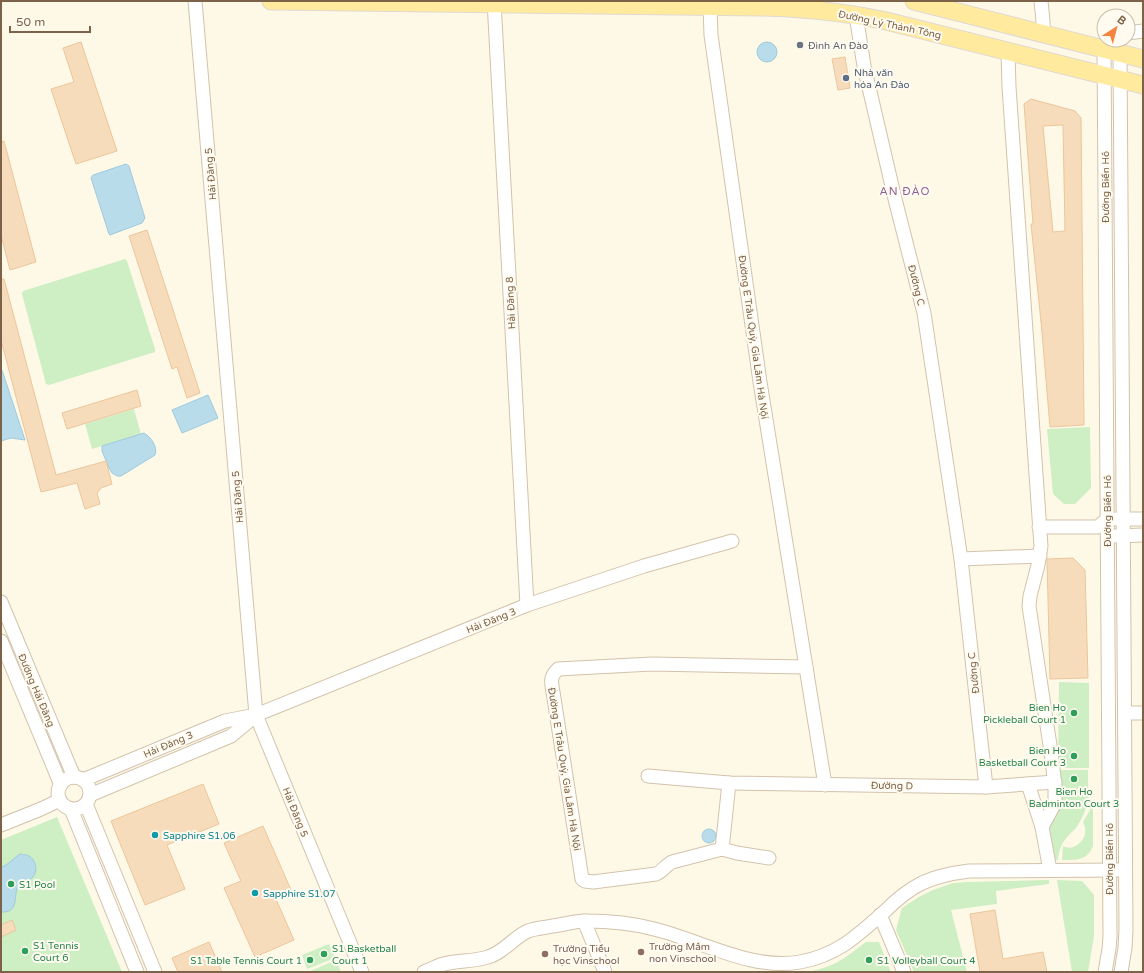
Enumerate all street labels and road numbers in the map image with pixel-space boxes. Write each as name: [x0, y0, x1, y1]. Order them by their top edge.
street label: Đường Lý Thánh Tông: [837, 8, 942, 42]
street label: Hải Đăng 5: [203, 147, 219, 201]
street label: Đường Biển Hồ: [1100, 151, 1112, 223]
street label: Đường E Trâu Quỳ, Gia Lâm Hà Nội: [736, 254, 770, 420]
street label: Đường C: [905, 264, 927, 307]
street label: Hải Đăng 8: [504, 276, 518, 330]
street label: Hải Đăng 5: [230, 470, 246, 524]
street label: Đường Biển Hồ: [1102, 475, 1114, 547]
street label: Hải Đăng 3: [465, 606, 518, 636]
street label: Đường C: [966, 651, 982, 694]
street label: Đường Hải Đăng: [15, 652, 57, 729]
street label: Đường E Trâu Quỳ, Gia Lâm Hà Nội: [545, 687, 583, 852]
street label: Hải Đăng 3: [142, 729, 195, 761]
street label: Đường D: [871, 780, 913, 792]
street label: Hải Đăng 5: [280, 786, 310, 839]
street label: Đường Biển Hồ: [1104, 823, 1116, 895]

